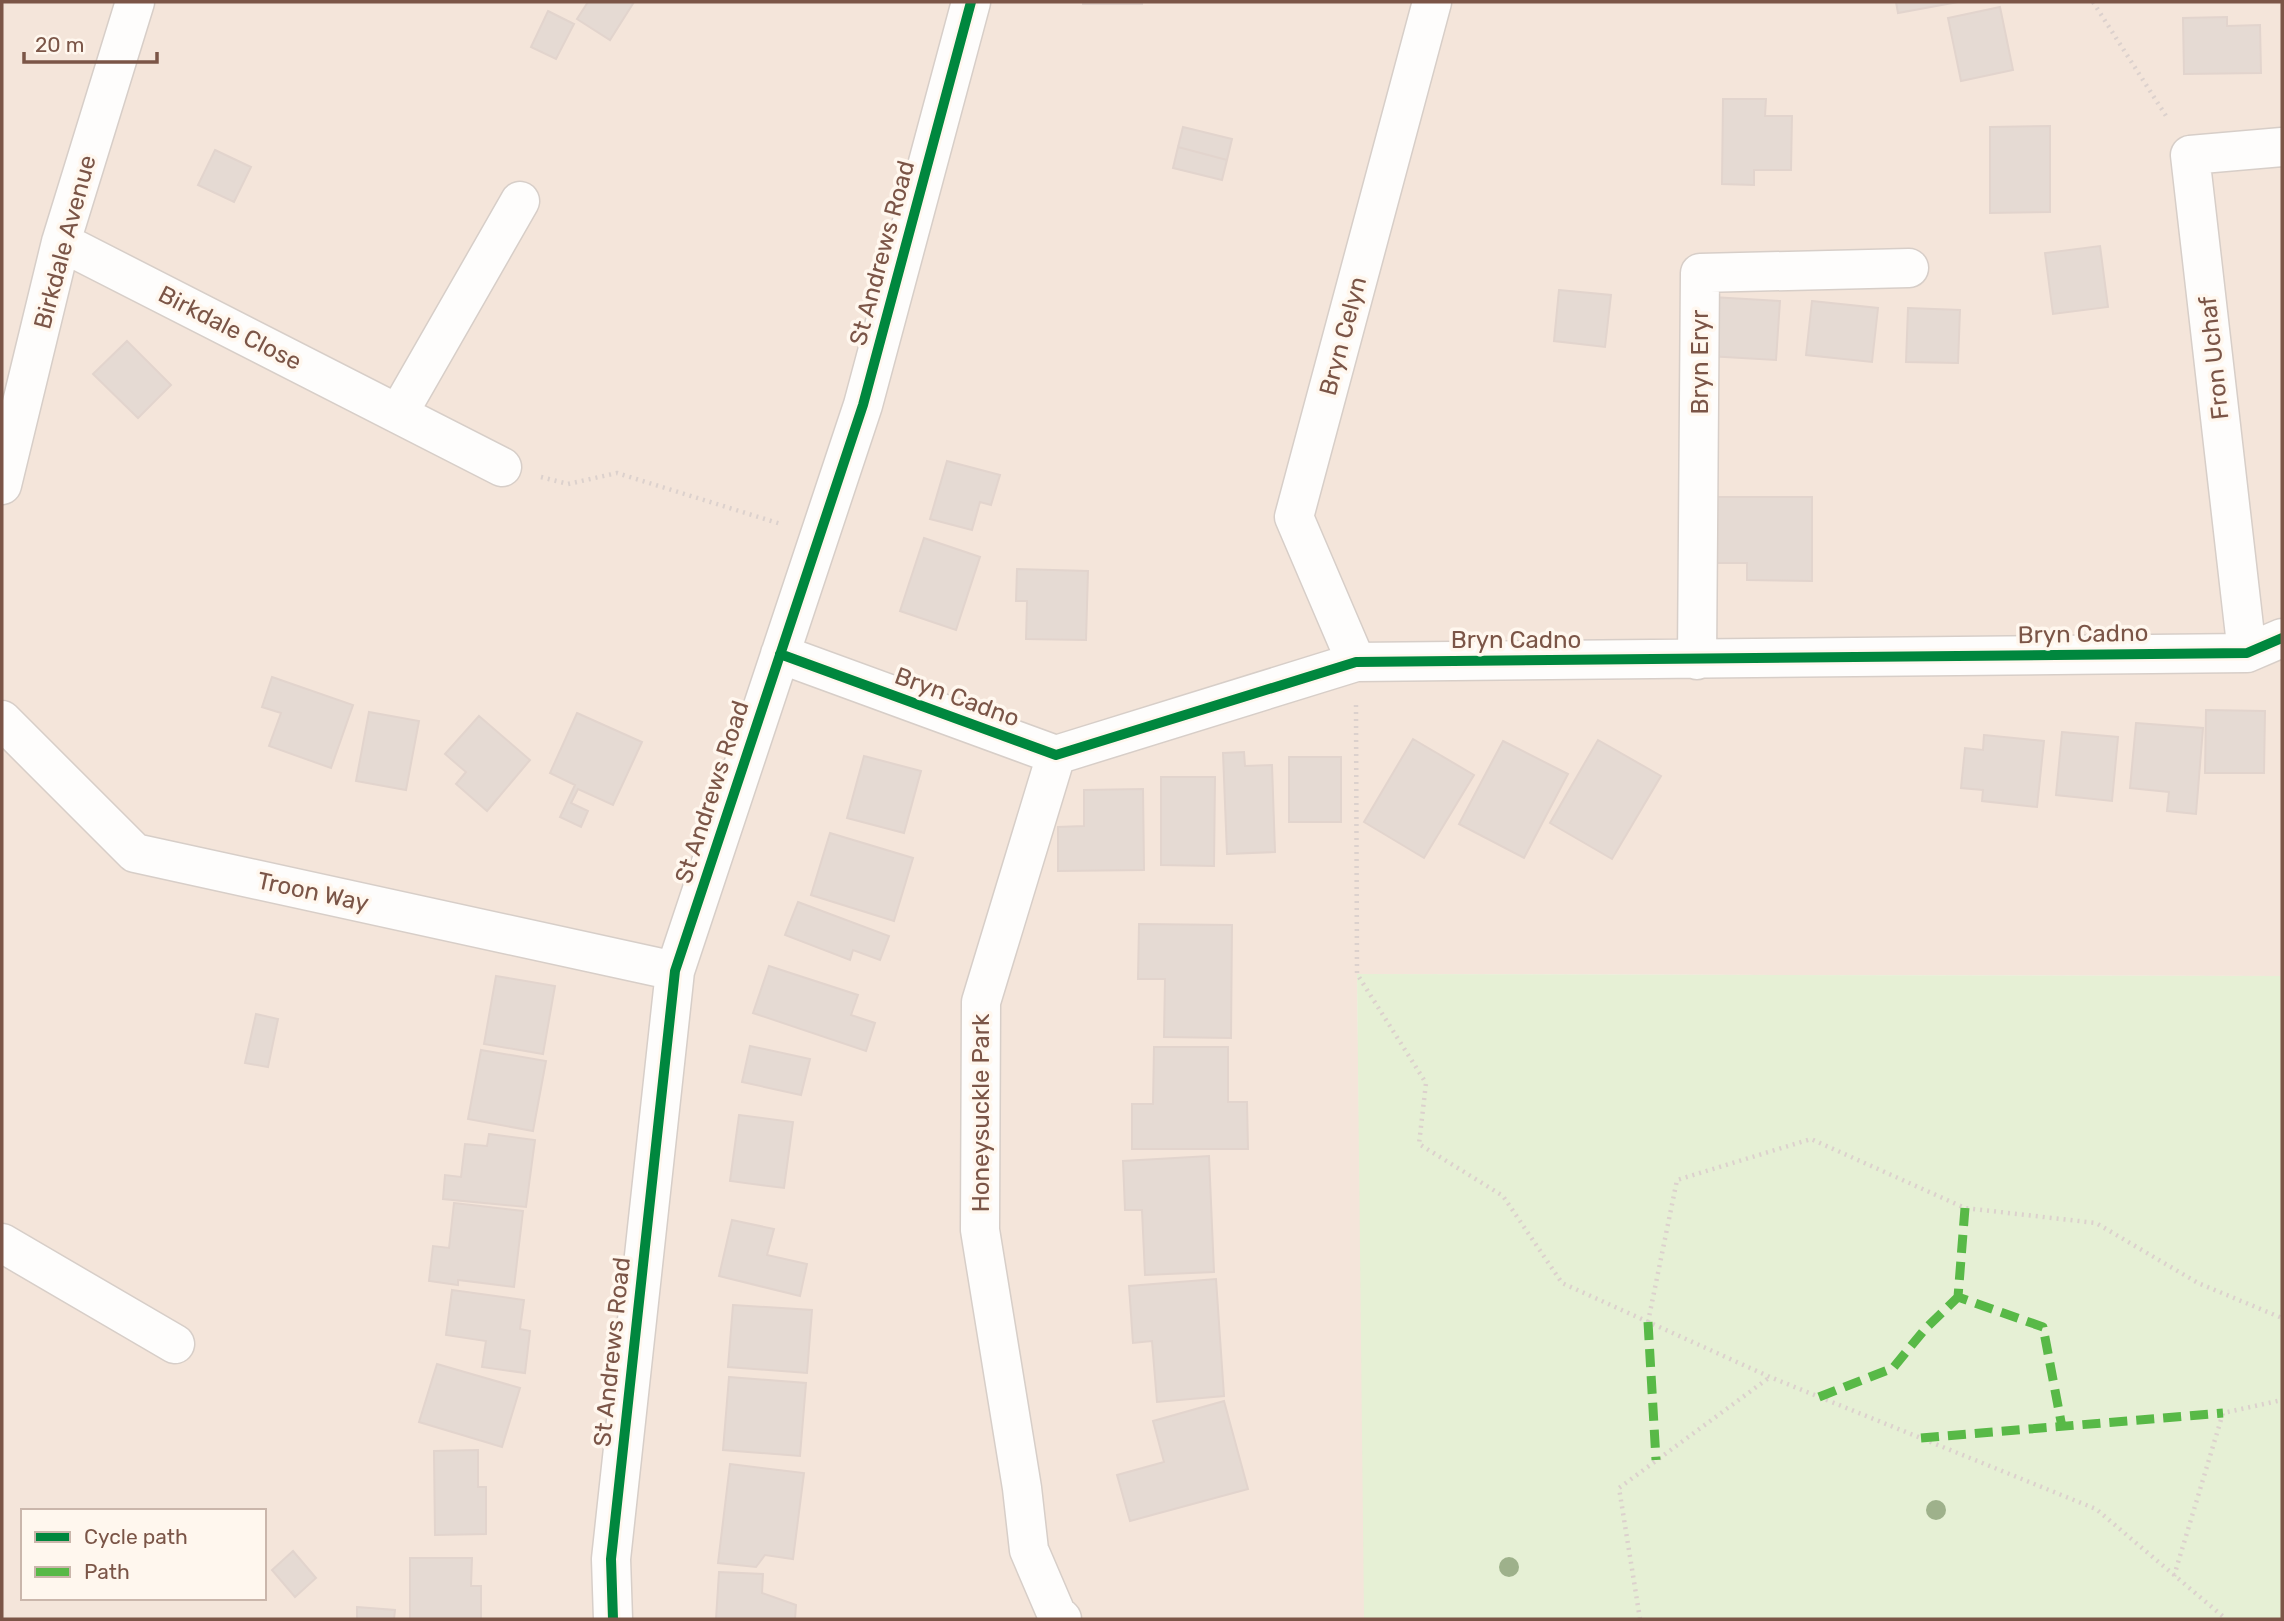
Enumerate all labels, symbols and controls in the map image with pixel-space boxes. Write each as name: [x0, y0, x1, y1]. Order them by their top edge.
scale bar: [24, 21, 158, 65]
text: 20 m: [35, 32, 84, 57]
street label: Birkdale Avenue: [28, 152, 102, 332]
street label: St Andrews Road: [844, 157, 920, 349]
street label: Bryn Celyn: [1314, 274, 1372, 398]
street label: Birkdale Close: [154, 280, 306, 376]
street label: Fron Uchaf: [2194, 294, 2234, 421]
street label: Bryn Eryr: [1686, 310, 1714, 414]
street label: Bryn Cadno: [2017, 619, 2149, 649]
street label: Bryn Cadno: [1451, 626, 1581, 654]
street label: Bryn Cadno: [891, 662, 1023, 732]
street label: St Andrews Road: [669, 697, 755, 887]
street label: Troon Way: [255, 867, 371, 917]
street label: Honeysuckle Park: [967, 1013, 995, 1212]
street label: St Andrews Road: [588, 1256, 636, 1448]
legend: [21, 1509, 266, 1600]
text: Cycle path: [84, 1524, 188, 1549]
text: Path: [84, 1559, 130, 1584]

